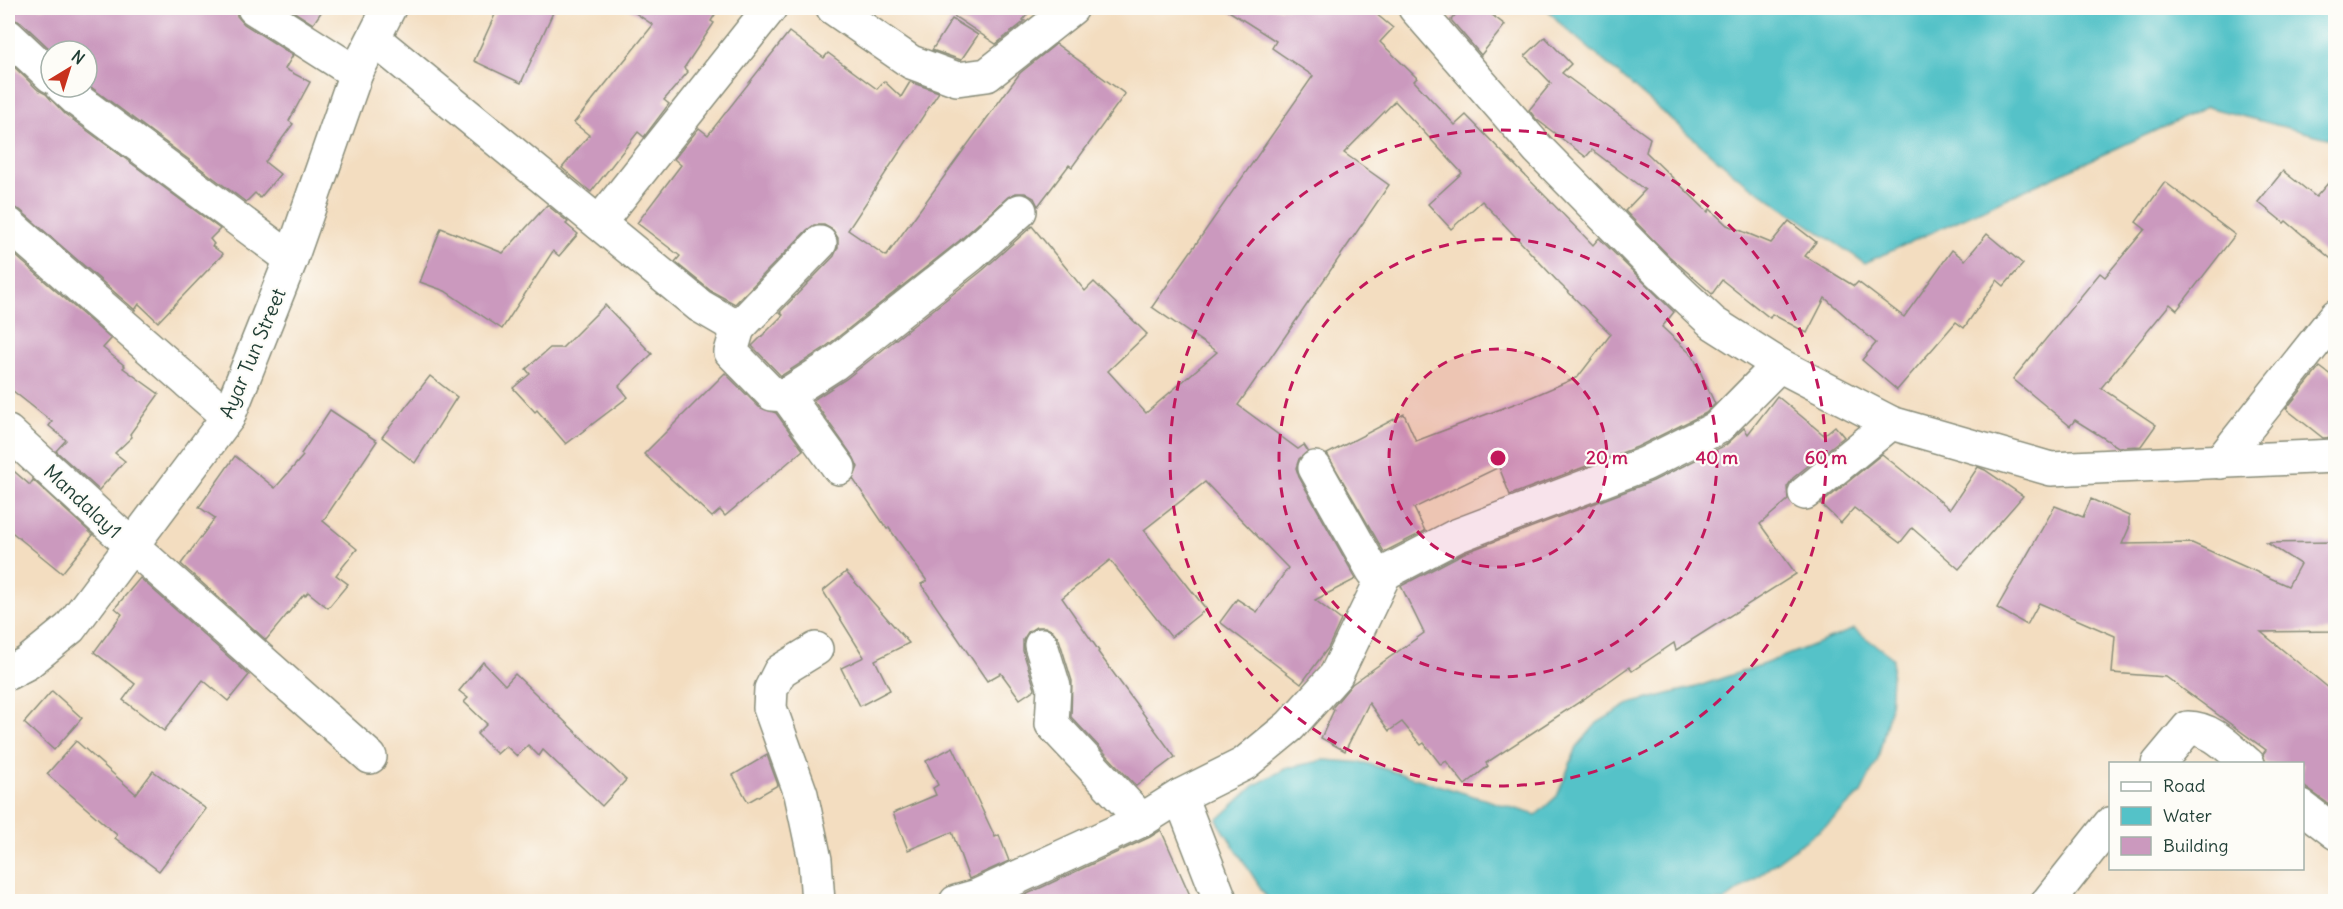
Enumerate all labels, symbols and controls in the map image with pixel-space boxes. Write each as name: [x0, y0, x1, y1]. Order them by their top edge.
north arrow: [39, 39, 99, 99]
text: N: [68, 46, 89, 68]
street label: Ayar Tun Street: [213, 284, 291, 422]
text: 20 m: [1586, 446, 1628, 469]
text: 40 m: [1696, 446, 1738, 469]
text: 60 m: [1805, 446, 1847, 469]
centre of rings: [1488, 448, 1508, 468]
street label: Mandalay1: [39, 459, 127, 543]
legend: [2109, 762, 2304, 870]
text: Road: [2163, 774, 2206, 797]
text: Water: [2163, 804, 2213, 827]
text: Building: [2163, 834, 2228, 857]

